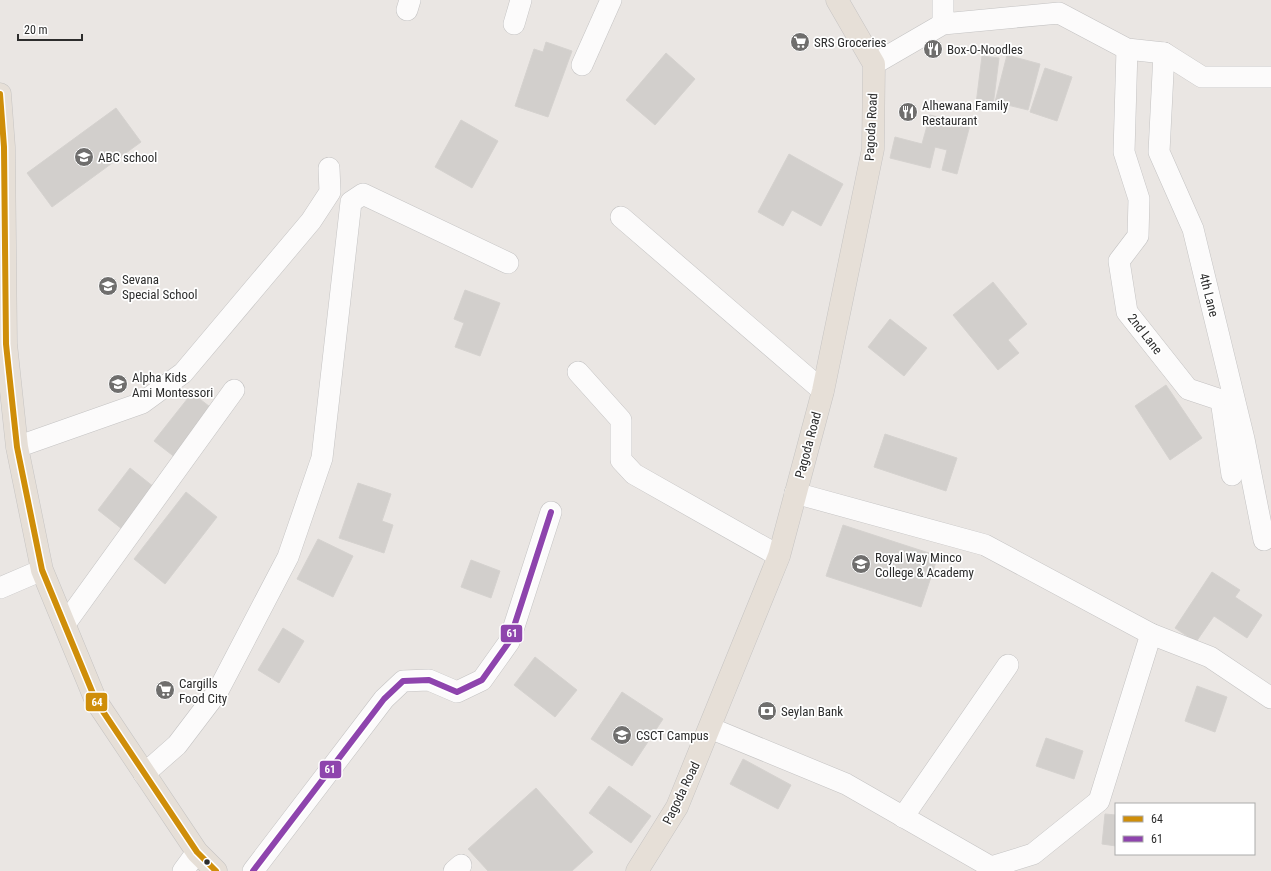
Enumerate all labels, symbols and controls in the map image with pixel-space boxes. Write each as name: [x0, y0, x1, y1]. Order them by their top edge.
scale bar: [18, 16, 82, 42]
text: 20 m: [24, 23, 48, 37]
supermarket icon: SRS Groceries: [789, 31, 811, 53]
place label: SRS Groceries: [814, 35, 887, 50]
restaurant icon: Box-O-Noodles: [922, 38, 944, 60]
place label: Box-O-Noodles: [947, 42, 1023, 57]
street label: Pagoda Road: [862, 93, 880, 161]
place label: Alhewana Family Restaurant: [922, 98, 1009, 128]
restaurant icon: Alhewana Family Restaurant: [897, 101, 919, 123]
school or university icon: ABC school: [73, 146, 95, 168]
place label: ABC school: [98, 150, 157, 165]
place label: Sevana Special School: [122, 272, 198, 302]
street label: 4th Lane: [1196, 272, 1222, 318]
school or university icon: Sevana Special School: [97, 275, 119, 297]
street label: 2nd Lane: [1125, 311, 1165, 357]
place label: Alpha Kids Ami Montessori: [132, 370, 213, 400]
school or university icon: Alpha Kids Ami Montessori: [107, 373, 129, 395]
street label: Pagoda Road: [792, 410, 824, 480]
place label: Royal Way Minco College & Academy: [875, 550, 975, 580]
school or university icon: Royal Way Minco College & Academy: [850, 553, 872, 575]
line badge: 61: [500, 624, 523, 643]
text: 61: [506, 627, 518, 640]
place label: Cargills Food City: [179, 676, 228, 706]
supermarket icon: Cargills Food City: [154, 679, 176, 701]
line badge: 64: [85, 692, 108, 712]
text: 64: [91, 696, 103, 709]
bank icon: Seylan Bank: [756, 700, 778, 722]
place label: Seylan Bank: [781, 704, 843, 719]
school or university icon: CSCT Campus: [611, 724, 633, 746]
place label: CSCT Campus: [636, 728, 709, 743]
street label: Pagoda Road: [659, 759, 703, 827]
line badge: 61: [319, 760, 342, 779]
text: 61: [324, 763, 336, 776]
legend: [1115, 803, 1255, 855]
text: 64: [1151, 812, 1163, 826]
text: 61: [1151, 832, 1163, 846]
unlabelled marker: [202, 857, 212, 867]

